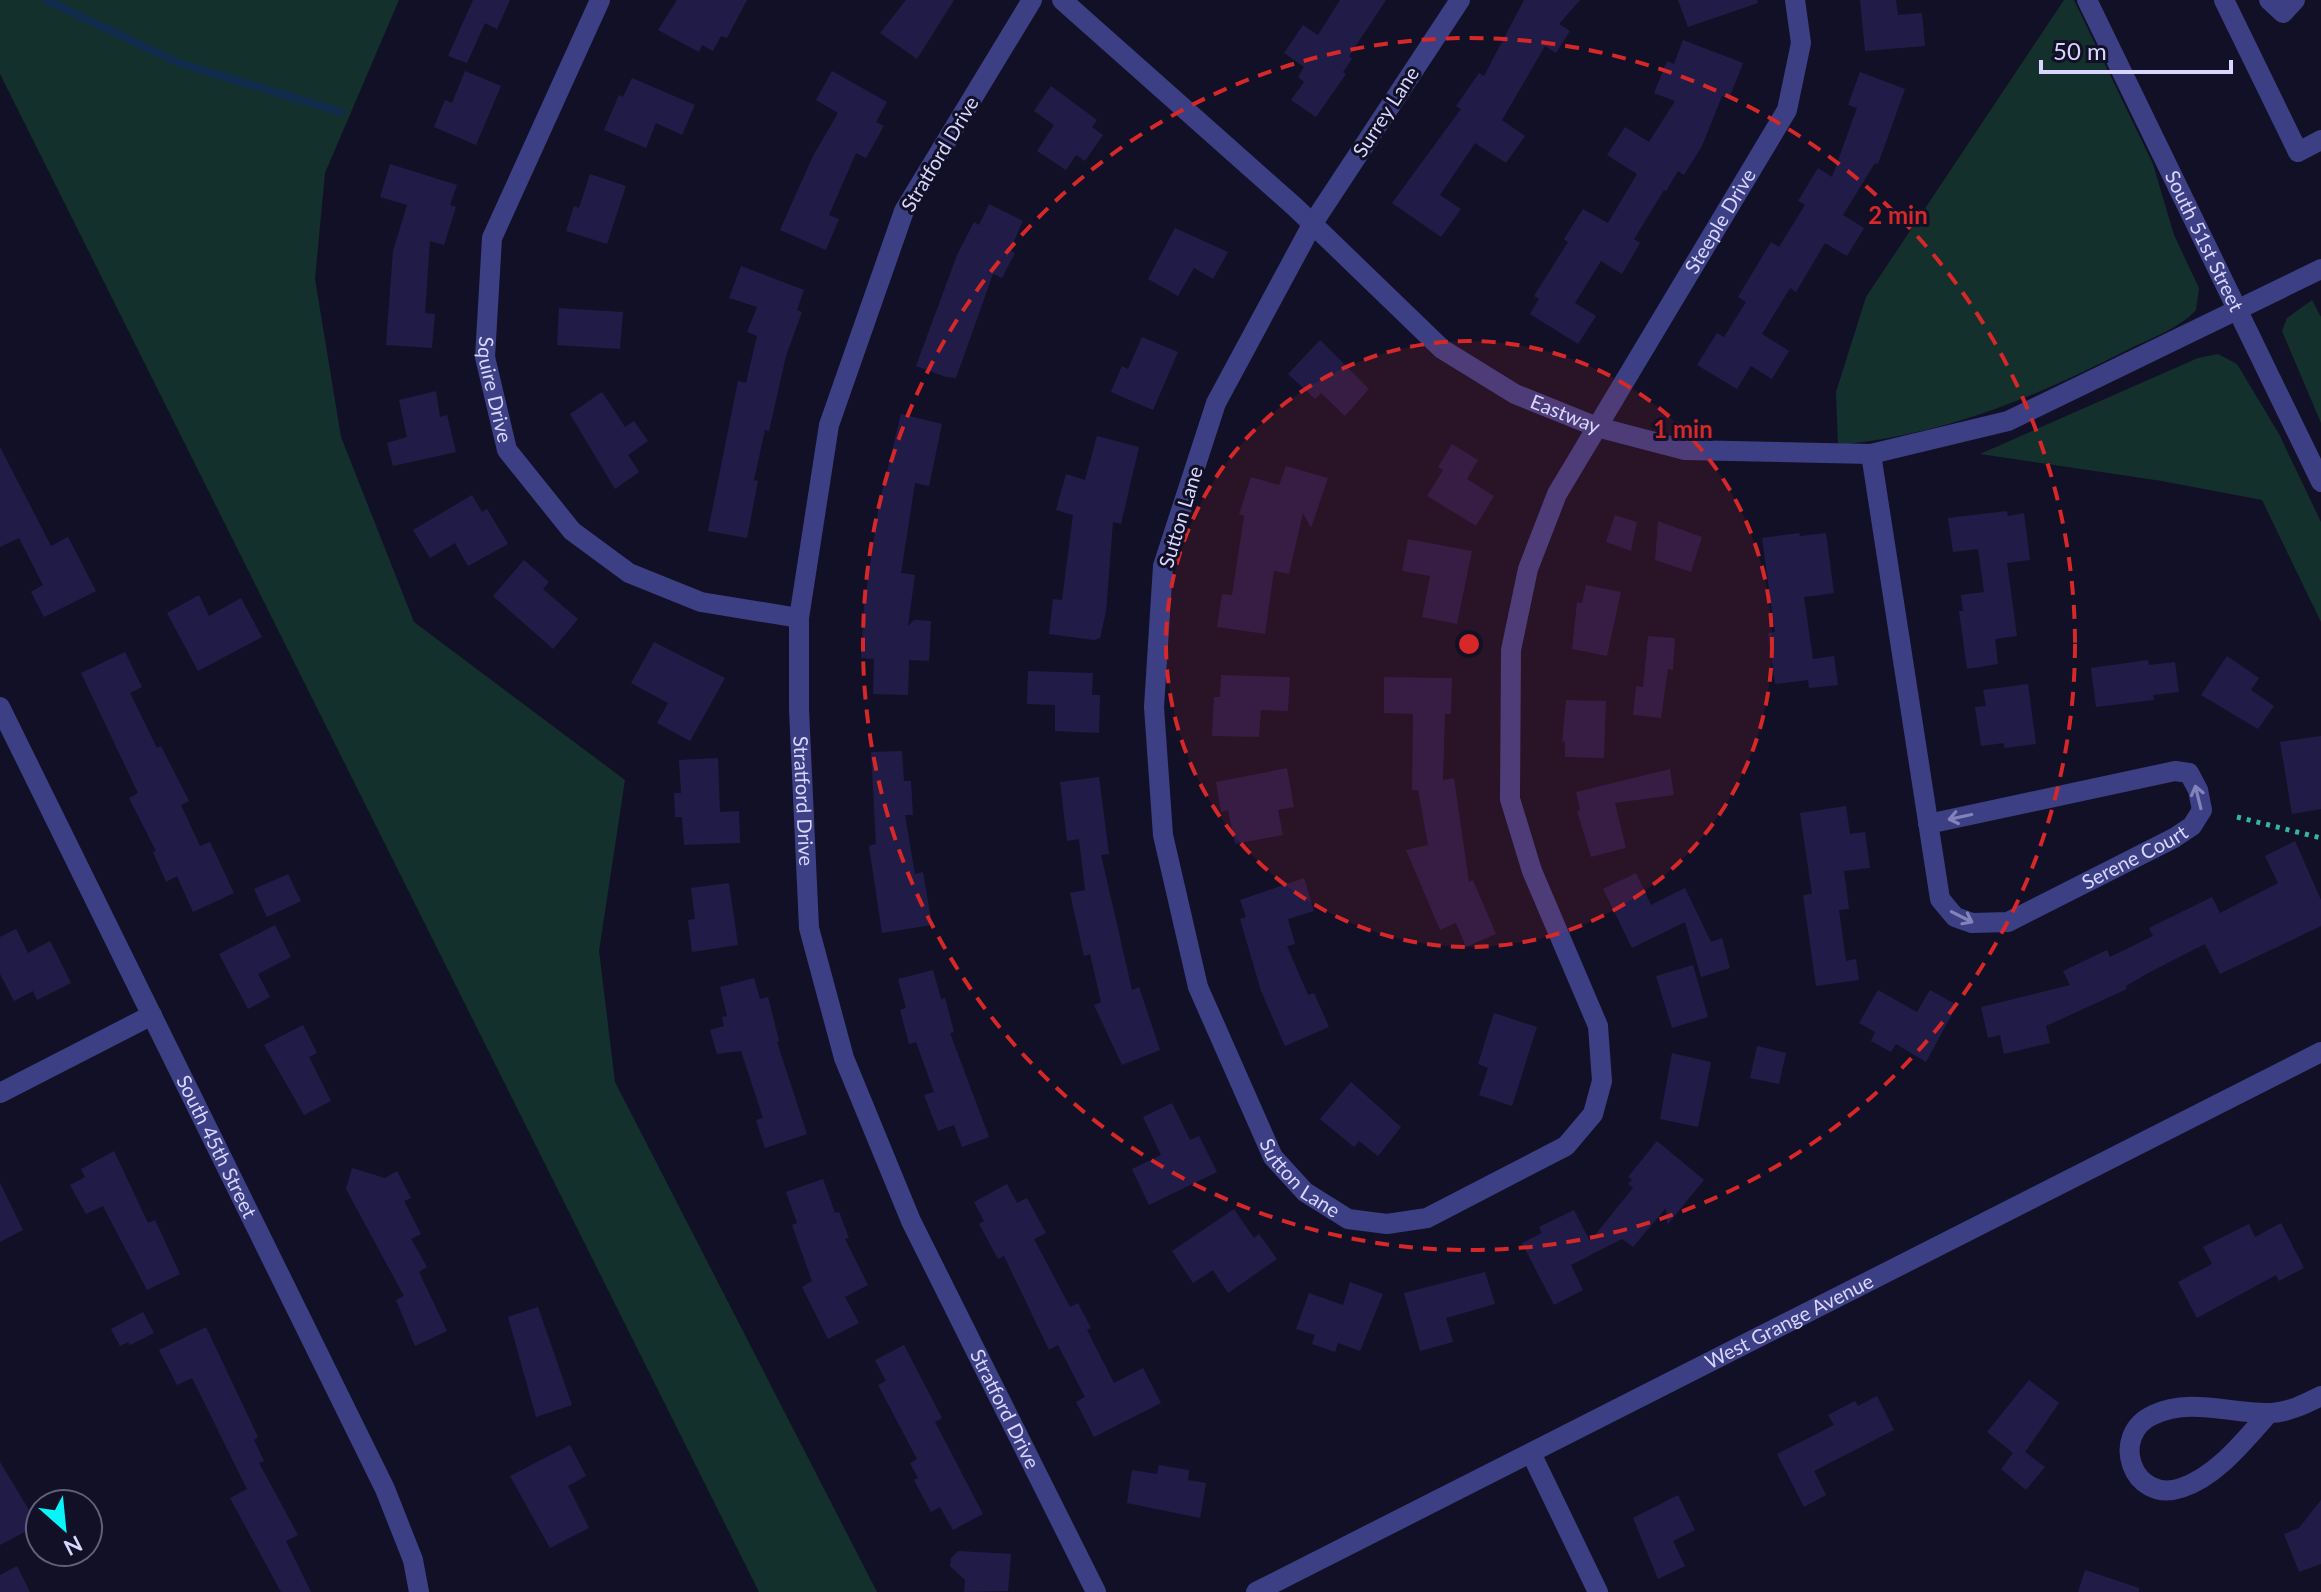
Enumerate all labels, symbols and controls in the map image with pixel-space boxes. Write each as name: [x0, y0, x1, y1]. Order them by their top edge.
scale bar: [2041, 24, 2231, 74]
text: 50 m: [2053, 36, 2107, 65]
street label: Surrey Lane: [1347, 62, 1423, 161]
street label: Stratford Drive: [895, 92, 983, 215]
street label: Steeple Drive: [1679, 164, 1760, 277]
street label: South 51st Street: [2161, 166, 2249, 315]
text: 2 min: [1868, 200, 1928, 229]
street label: Squire Drive: [474, 336, 518, 445]
street label: Eastway: [1527, 389, 1605, 438]
text: 1 min: [1653, 414, 1713, 443]
street label: Sutton Lane: [1153, 463, 1207, 570]
centre of rings: [1455, 630, 1483, 658]
street label: Stratford Drive: [789, 735, 819, 867]
one-way arrow: [2190, 785, 2205, 810]
one-way arrow: [1947, 810, 1973, 825]
street label: Serene Court: [2077, 819, 2192, 894]
one-way arrow: [1950, 910, 1973, 925]
street label: South 45th Street: [172, 1071, 263, 1222]
street label: Sutton Lane: [1255, 1134, 1345, 1222]
street label: West Grange Avenue: [1701, 1268, 1877, 1373]
street label: Stratford Drive: [966, 1345, 1045, 1472]
north arrow: [24, 1488, 104, 1568]
text: N: [60, 1530, 87, 1562]

